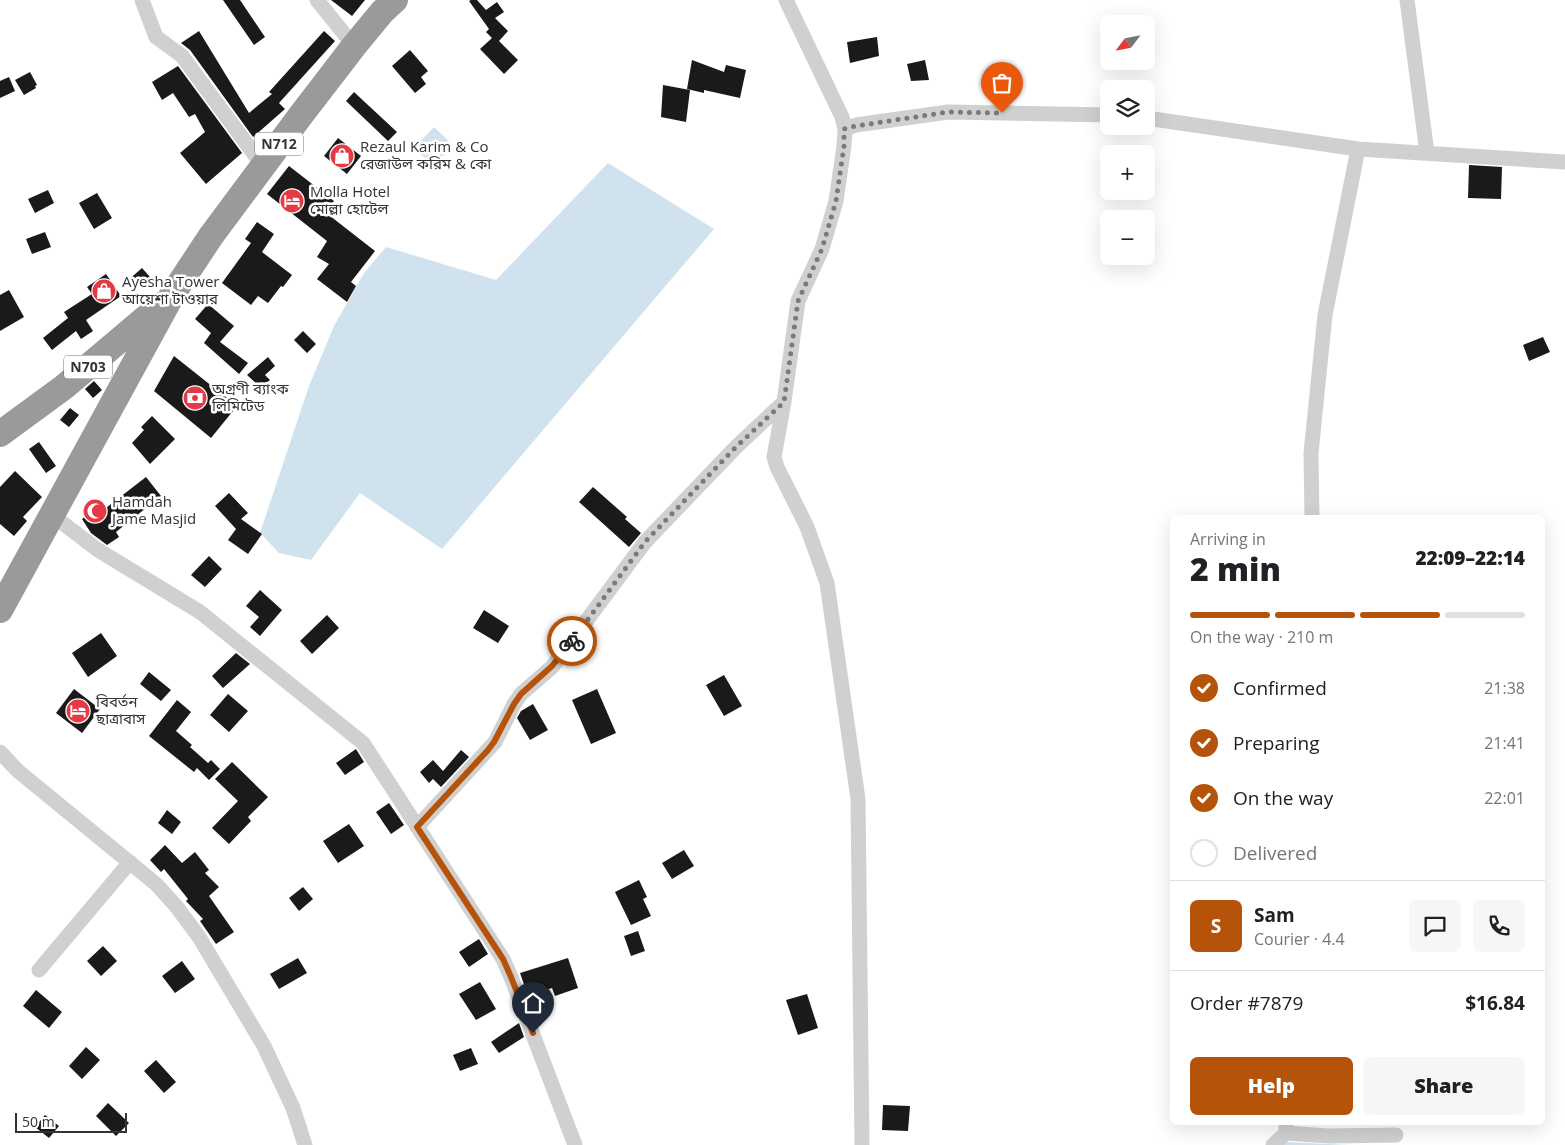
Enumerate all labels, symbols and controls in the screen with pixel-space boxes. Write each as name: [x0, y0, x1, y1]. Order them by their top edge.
north arrow: [1100, 15, 1155, 70]
map controls: [1100, 15, 1155, 265]
pin: [981, 62, 1023, 113]
icon: bag: [988, 69, 1016, 97]
button: layers: [1100, 80, 1155, 135]
road number: N712: [255, 132, 303, 156]
place label: Rezaul Karim & Co রেজাউল করিম & কো: [360, 136, 492, 173]
shop icon: Rezaul Karim & Co রেজাউল করিম & কো: [329, 143, 355, 169]
button: +: [1100, 145, 1155, 200]
place label: Molla Hotel মোল্লা হোটেল: [310, 181, 390, 218]
hotel icon: Molla Hotel মোল্লা হোটেল: [279, 188, 305, 214]
button: −: [1100, 210, 1155, 265]
place label: Ayesha Tower আয়েশা টাওয়ার: [121, 271, 219, 308]
shop icon: Ayesha Tower আয়েশা টাওয়ার: [91, 278, 117, 304]
road number: N703: [64, 356, 112, 378]
place label: অগ্রণী ব্যাংক লিমিটেড: [211, 378, 290, 415]
bank icon: অগ্রণী ব্যাংক লিমিটেড: [182, 385, 208, 411]
place label: Hamdah Jame Masjid: [110, 491, 196, 528]
mosque icon: Hamdah Jame Masjid: [82, 498, 108, 524]
text: Arriving in: [1190, 528, 1266, 550]
text: 22:09–22:14: [1415, 545, 1525, 571]
text: 2 min: [1190, 547, 1281, 590]
courier: [547, 616, 597, 666]
text: On the way · 210 m: [1190, 626, 1333, 648]
icon: bike: [558, 627, 586, 655]
icon: check: [1190, 674, 1218, 702]
text: Confirmed: [1233, 675, 1327, 701]
text: 21:38: [1484, 677, 1525, 699]
place label: বিবর্তন ছাত্রাবাস: [95, 691, 146, 728]
hotel icon: বিবর্তন ছাত্রাবাস: [65, 698, 91, 724]
icon: check: [1190, 729, 1218, 757]
text: Preparing: [1233, 730, 1320, 756]
text: 21:41: [1484, 732, 1525, 754]
icon: check: [1190, 784, 1218, 812]
text: On the way: [1233, 785, 1333, 811]
text: 22:01: [1484, 787, 1525, 809]
text: Delivered: [1233, 840, 1317, 866]
button: chat: [1409, 900, 1461, 952]
button: phone: [1473, 900, 1525, 952]
text: Sam: [1254, 902, 1295, 928]
text: S: [1211, 913, 1221, 939]
text: Courier · 4.4: [1254, 928, 1345, 950]
pin: [512, 982, 554, 1033]
icon: home: [519, 989, 547, 1017]
text: Order #7879: [1190, 990, 1303, 1016]
text: $16.84: [1465, 990, 1525, 1016]
button: Help: [1190, 1057, 1353, 1115]
button: Share: [1363, 1057, 1525, 1115]
scale bar: [15, 1110, 128, 1133]
text: 50 m: [22, 1112, 55, 1131]

